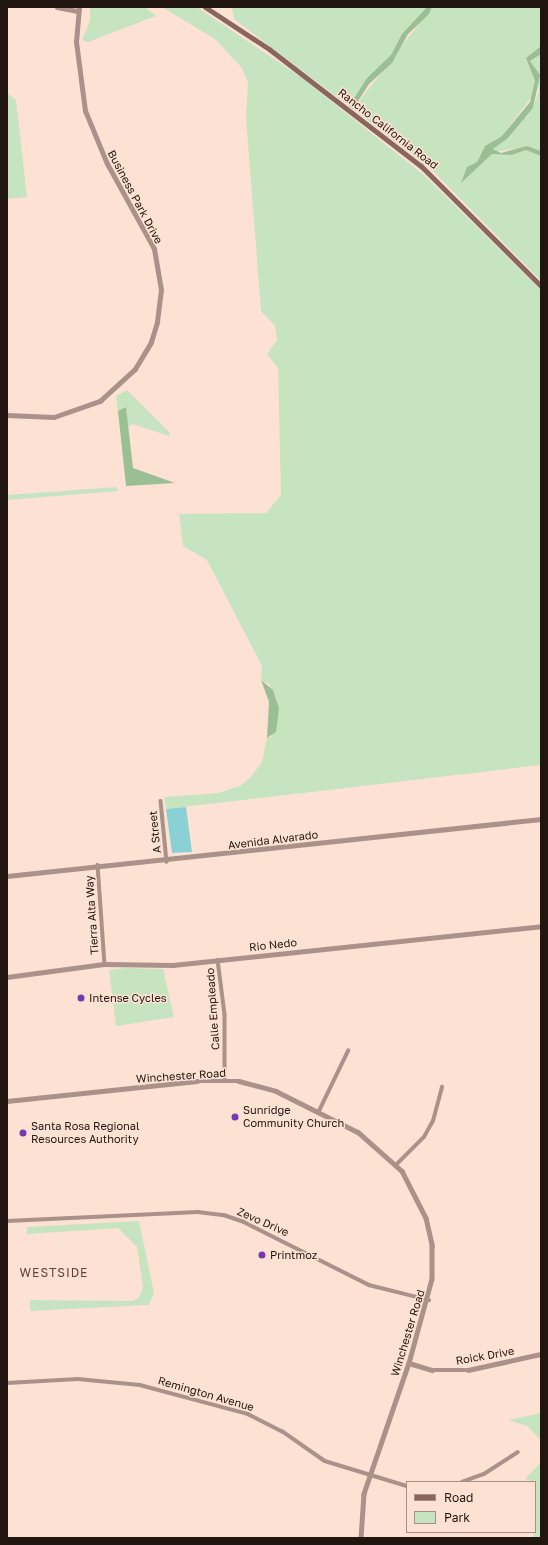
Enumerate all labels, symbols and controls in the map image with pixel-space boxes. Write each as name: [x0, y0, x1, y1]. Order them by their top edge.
street label: Rancho California Road: [335, 86, 441, 172]
street label: Business Park Drive: [105, 148, 165, 246]
street label: A Street: [146, 810, 164, 854]
street label: Avenida Alvarado: [227, 828, 319, 852]
street label: Tierra Alta Way: [83, 875, 101, 955]
street label: Rio Nedo: [248, 936, 298, 954]
street label: Calle Empleado: [204, 967, 222, 1051]
place label: Intense Cycles: [89, 991, 167, 1005]
marker: Intense Cycles: [76, 993, 86, 1003]
street label: Winchester Road: [136, 1066, 226, 1086]
place label: Sunridge Community Church: [243, 1104, 344, 1130]
marker: Sunridge Community Church: [230, 1112, 240, 1122]
place label: Santa Rosa Regional Resources Authority: [31, 1120, 140, 1146]
marker: Santa Rosa Regional Resources Authority: [18, 1128, 28, 1138]
street label: Zevo Drive: [235, 1205, 291, 1239]
place label: Printmoz: [270, 1248, 317, 1262]
marker: Printmoz: [257, 1250, 267, 1260]
district label: WESTSIDE: [20, 1266, 88, 1280]
street label: Winchester Road: [389, 1288, 427, 1378]
street label: Roick Drive: [455, 1344, 515, 1368]
street label: Remington Avenue: [156, 1374, 256, 1414]
legend: [406, 1481, 536, 1533]
text: Road: [444, 1490, 473, 1505]
text: Park: [444, 1510, 470, 1525]

